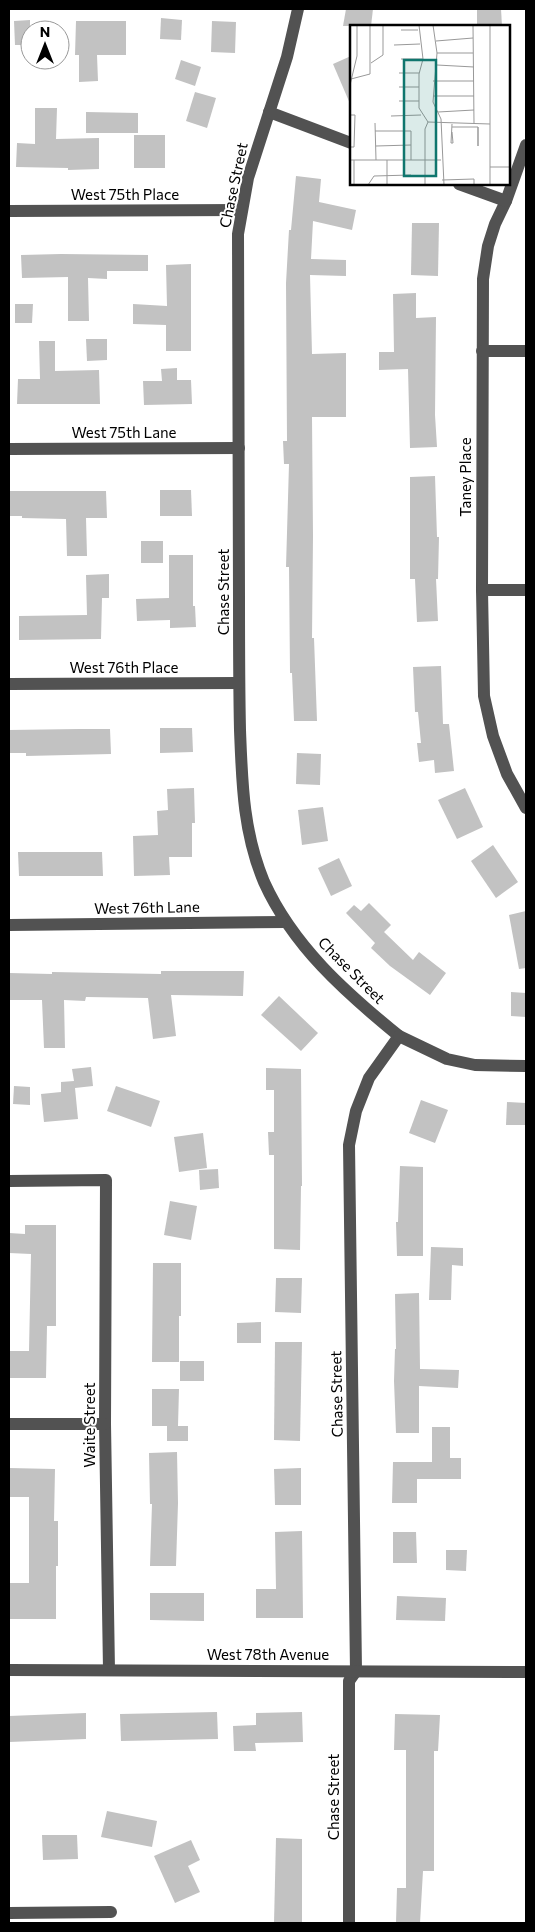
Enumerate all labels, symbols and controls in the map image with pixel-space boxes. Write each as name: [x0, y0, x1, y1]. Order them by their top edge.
north arrow: [20, 20, 70, 70]
text: N: [40, 23, 50, 40]
inset map: [350, 25, 510, 185]
street label: Chase Street: [215, 141, 251, 229]
street label: West 75th Place: [71, 185, 179, 203]
street label: West 75th Lane: [71, 423, 177, 441]
street label: Taney Place: [456, 437, 474, 517]
street label: Chase Street: [214, 549, 232, 635]
street label: West 76th Place: [70, 658, 179, 676]
street label: West 76th Lane: [94, 897, 200, 917]
street label: Chase Street: [315, 933, 389, 1007]
street label: Chase Street: [326, 1350, 346, 1438]
street label: Waite Street: [80, 1382, 98, 1468]
street label: West 78th Avenue: [207, 1645, 329, 1663]
street label: Chase Street: [324, 1754, 342, 1840]

